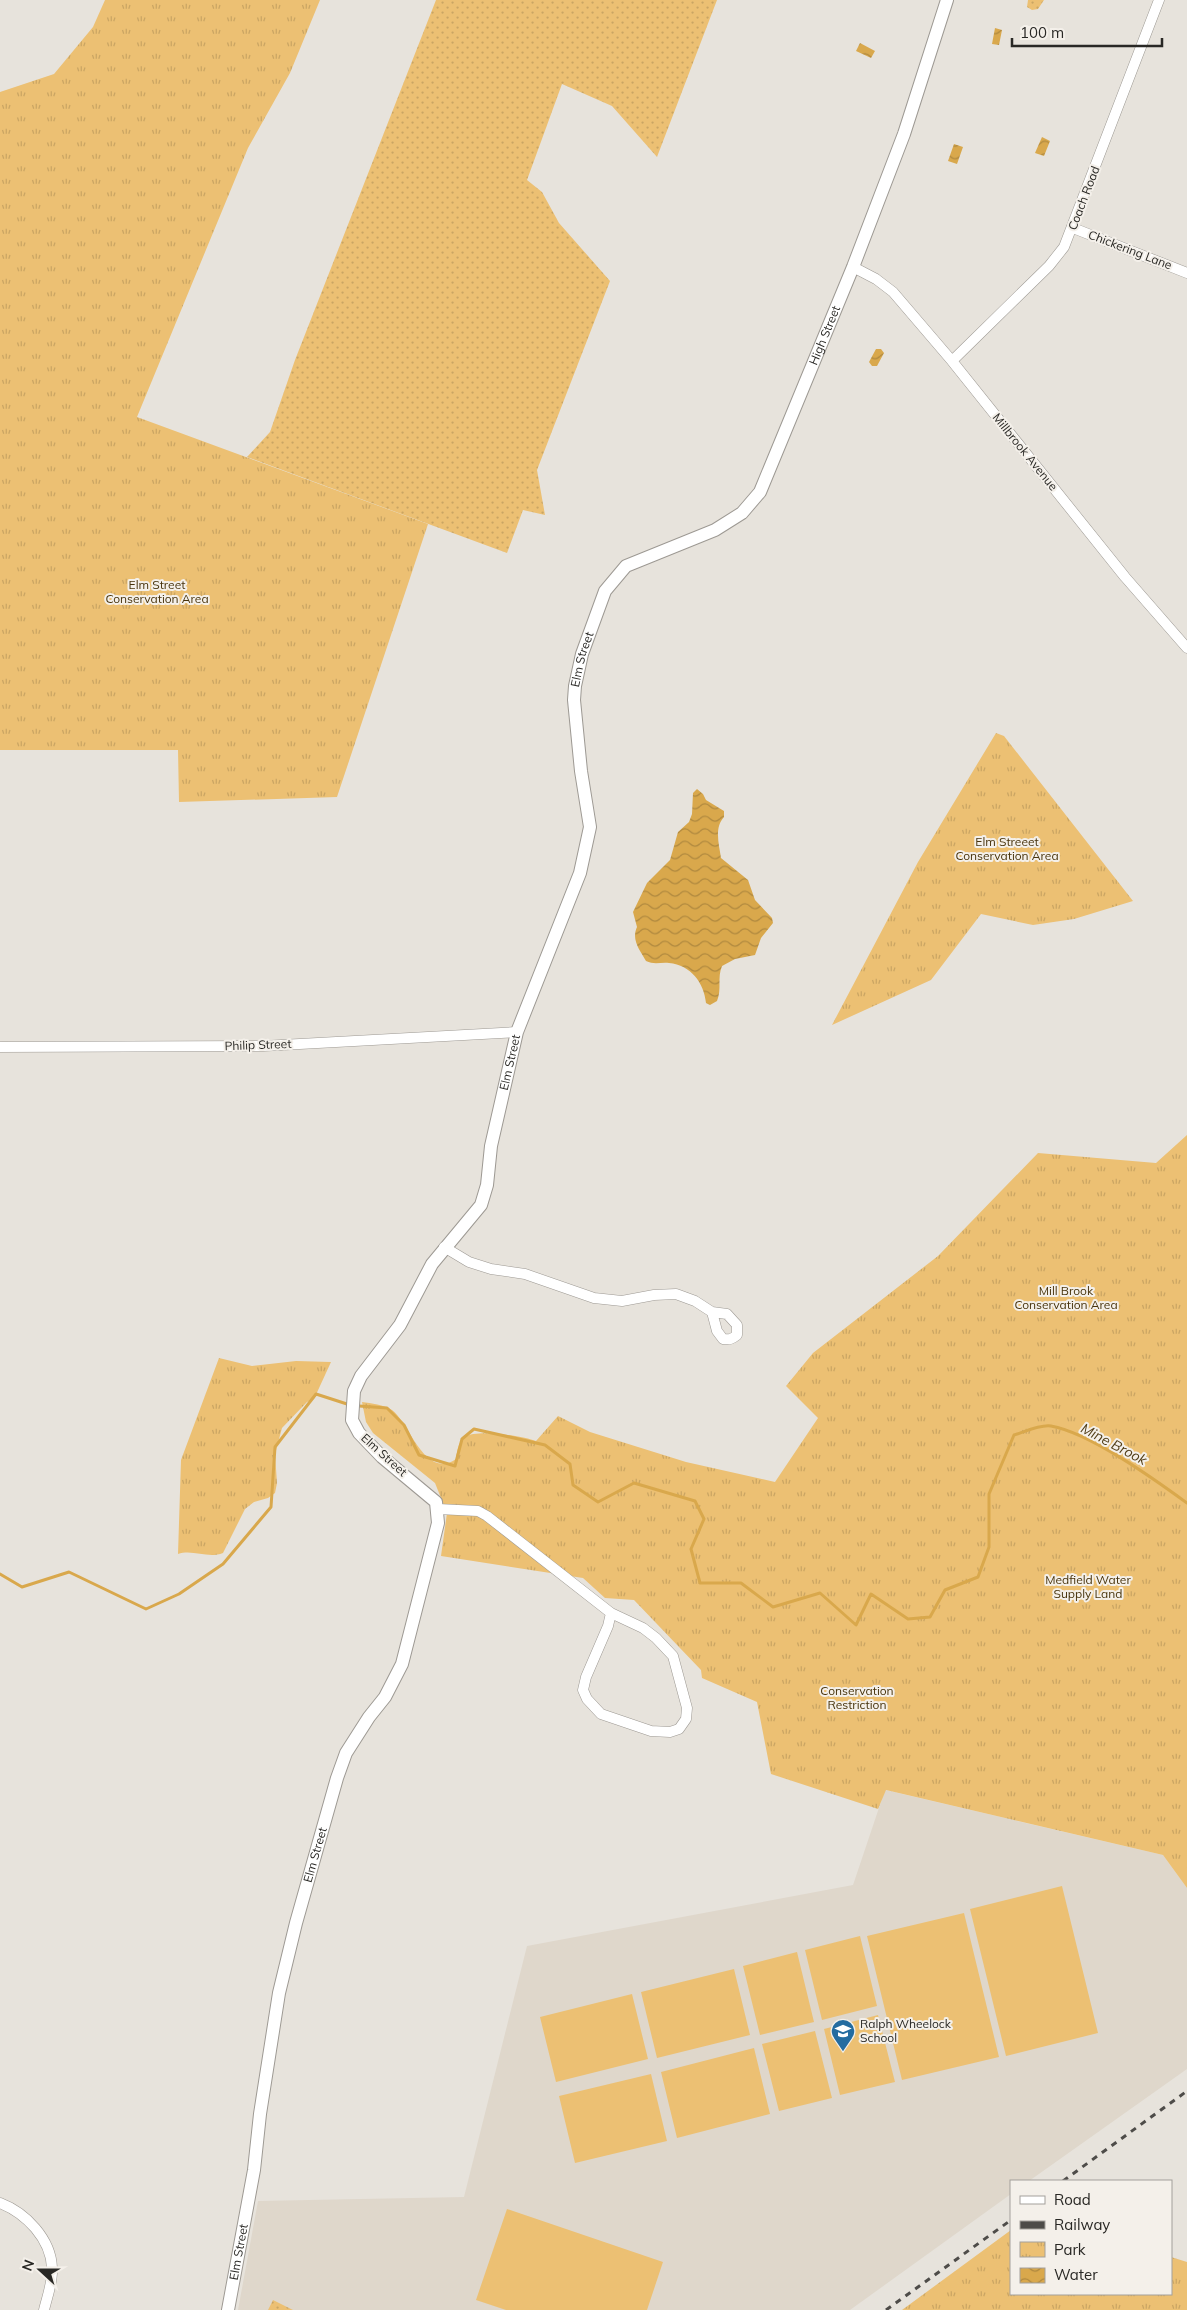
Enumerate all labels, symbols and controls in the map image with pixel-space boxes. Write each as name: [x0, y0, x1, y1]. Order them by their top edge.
scale bar: [1012, 15, 1162, 47]
text: 100 m: [1020, 23, 1064, 42]
street label: Coach Road: [1064, 164, 1103, 232]
street label: Chickering Lane: [1086, 227, 1174, 272]
street label: High Street: [805, 303, 843, 367]
street label: Millbrook Avenue: [990, 410, 1061, 493]
park label: Elm Street Conservation Area: [105, 577, 209, 606]
street label: Elm Street: [567, 629, 597, 688]
park label: Elm Streeet Conservation Area: [955, 834, 1059, 863]
street label: Elm Street: [496, 1033, 523, 1092]
street label: Philip Street: [224, 1036, 292, 1053]
park label: Mill Brook Conservation Area: [1014, 1283, 1118, 1312]
water label: Mine Brook: [1078, 1419, 1151, 1469]
street label: Elm Street: [358, 1430, 410, 1479]
park label: Medfield Water Supply Land: [1045, 1572, 1131, 1601]
park label: Conservation Restriction: [820, 1683, 894, 1712]
street label: Elm Street: [300, 1825, 330, 1884]
place label: Ralph Wheelock School: [860, 2016, 952, 2045]
school or university icon: Ralph Wheelock School: [830, 2018, 856, 2052]
legend: [1010, 2180, 1172, 2295]
text: Road: [1054, 2190, 1091, 2209]
text: Railway: [1054, 2215, 1110, 2234]
street label: Elm Street: [226, 2223, 251, 2281]
text: Park: [1054, 2240, 1086, 2259]
north arrow: [15, 2245, 65, 2295]
text: N: [18, 2257, 38, 2274]
text: Water: [1054, 2265, 1098, 2284]

